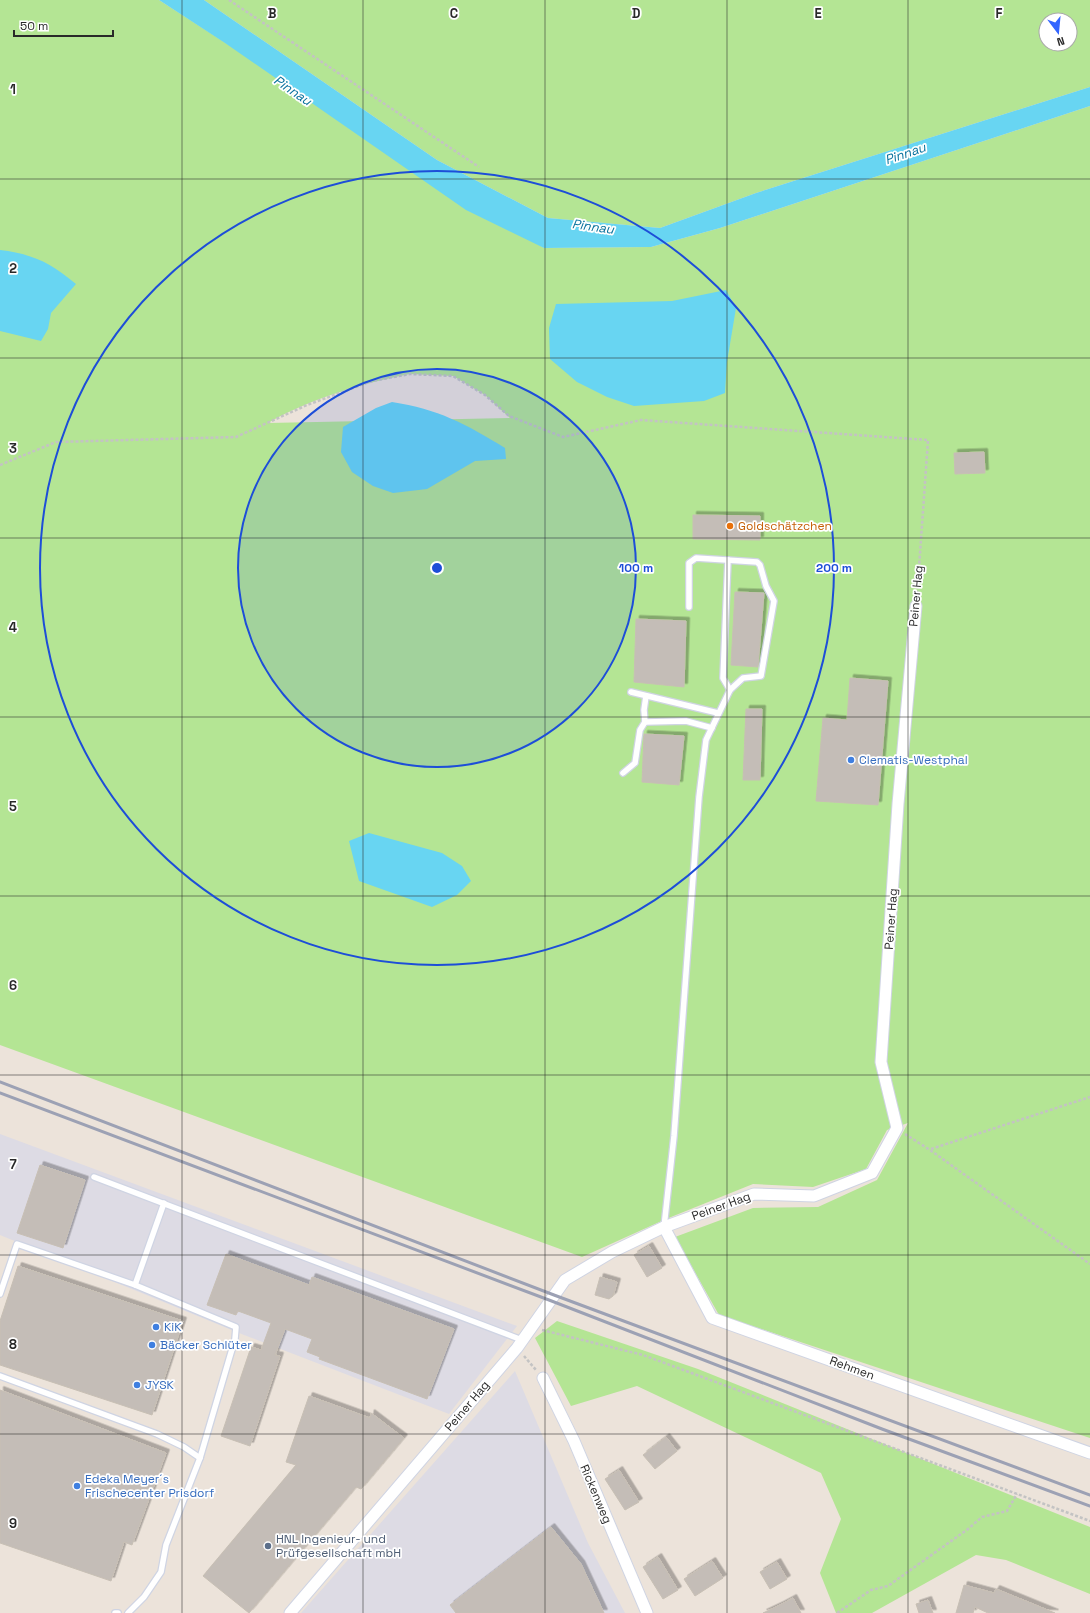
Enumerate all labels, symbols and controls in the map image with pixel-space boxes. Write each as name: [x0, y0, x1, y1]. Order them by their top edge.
text: B: [268, 5, 277, 22]
text: C: [450, 5, 458, 22]
text: D: [632, 5, 641, 22]
text: E: [814, 5, 822, 22]
text: F: [996, 5, 1003, 22]
scale bar: [14, 12, 113, 38]
north arrow: [1038, 12, 1078, 52]
text: 50 m: [20, 18, 48, 34]
text: N: [1055, 34, 1066, 49]
water label: Pinnau: [270, 72, 316, 110]
text: 1: [10, 81, 16, 98]
water label: Pinnau: [882, 138, 929, 168]
water label: Pinnau: [571, 215, 616, 238]
text: 2: [9, 260, 17, 277]
text: 3: [9, 440, 17, 457]
place label: Goldschätzchen: [738, 518, 832, 534]
marker: Goldschätzchen: [725, 521, 735, 531]
text: 100 m: [619, 560, 653, 576]
text: 200 m: [816, 560, 852, 576]
centre of rings: [430, 561, 444, 575]
street label: Peiner Hag: [905, 565, 927, 627]
text: 4: [9, 619, 17, 636]
place label: Clematis-Westphal: [859, 752, 968, 768]
marker: Clematis-Westphal: [846, 755, 856, 765]
text: 5: [9, 798, 17, 815]
street label: Peiner Hag: [881, 888, 901, 950]
text: 6: [9, 977, 17, 994]
text: 7: [9, 1156, 17, 1173]
street label: Peiner Hag: [689, 1188, 753, 1224]
place label: KiK: [164, 1319, 182, 1335]
marker: KiK: [151, 1322, 161, 1332]
text: 8: [9, 1336, 17, 1353]
place label: Bäcker Schlüter: [160, 1337, 252, 1353]
marker: Bäcker Schlüter: [147, 1340, 157, 1350]
street label: Rehmen: [827, 1352, 877, 1384]
place label: JYSK: [145, 1377, 175, 1393]
street label: Peiner Hag: [441, 1377, 493, 1435]
marker: JYSK: [132, 1380, 142, 1390]
street label: Rickenweg: [576, 1462, 616, 1526]
place label: Edeka Meyer´s Frischecenter Prisdorf: [85, 1471, 214, 1501]
marker: Edeka Meyer´s Frischecenter Prisdorf: [72, 1481, 82, 1491]
text: 9: [9, 1515, 17, 1532]
place label: HNL Ingenieur- und Prüfgesellschaft mbH: [276, 1531, 401, 1561]
marker: HNL Ingenieur- und Prüfgesellschaft mbH: [263, 1541, 273, 1551]

